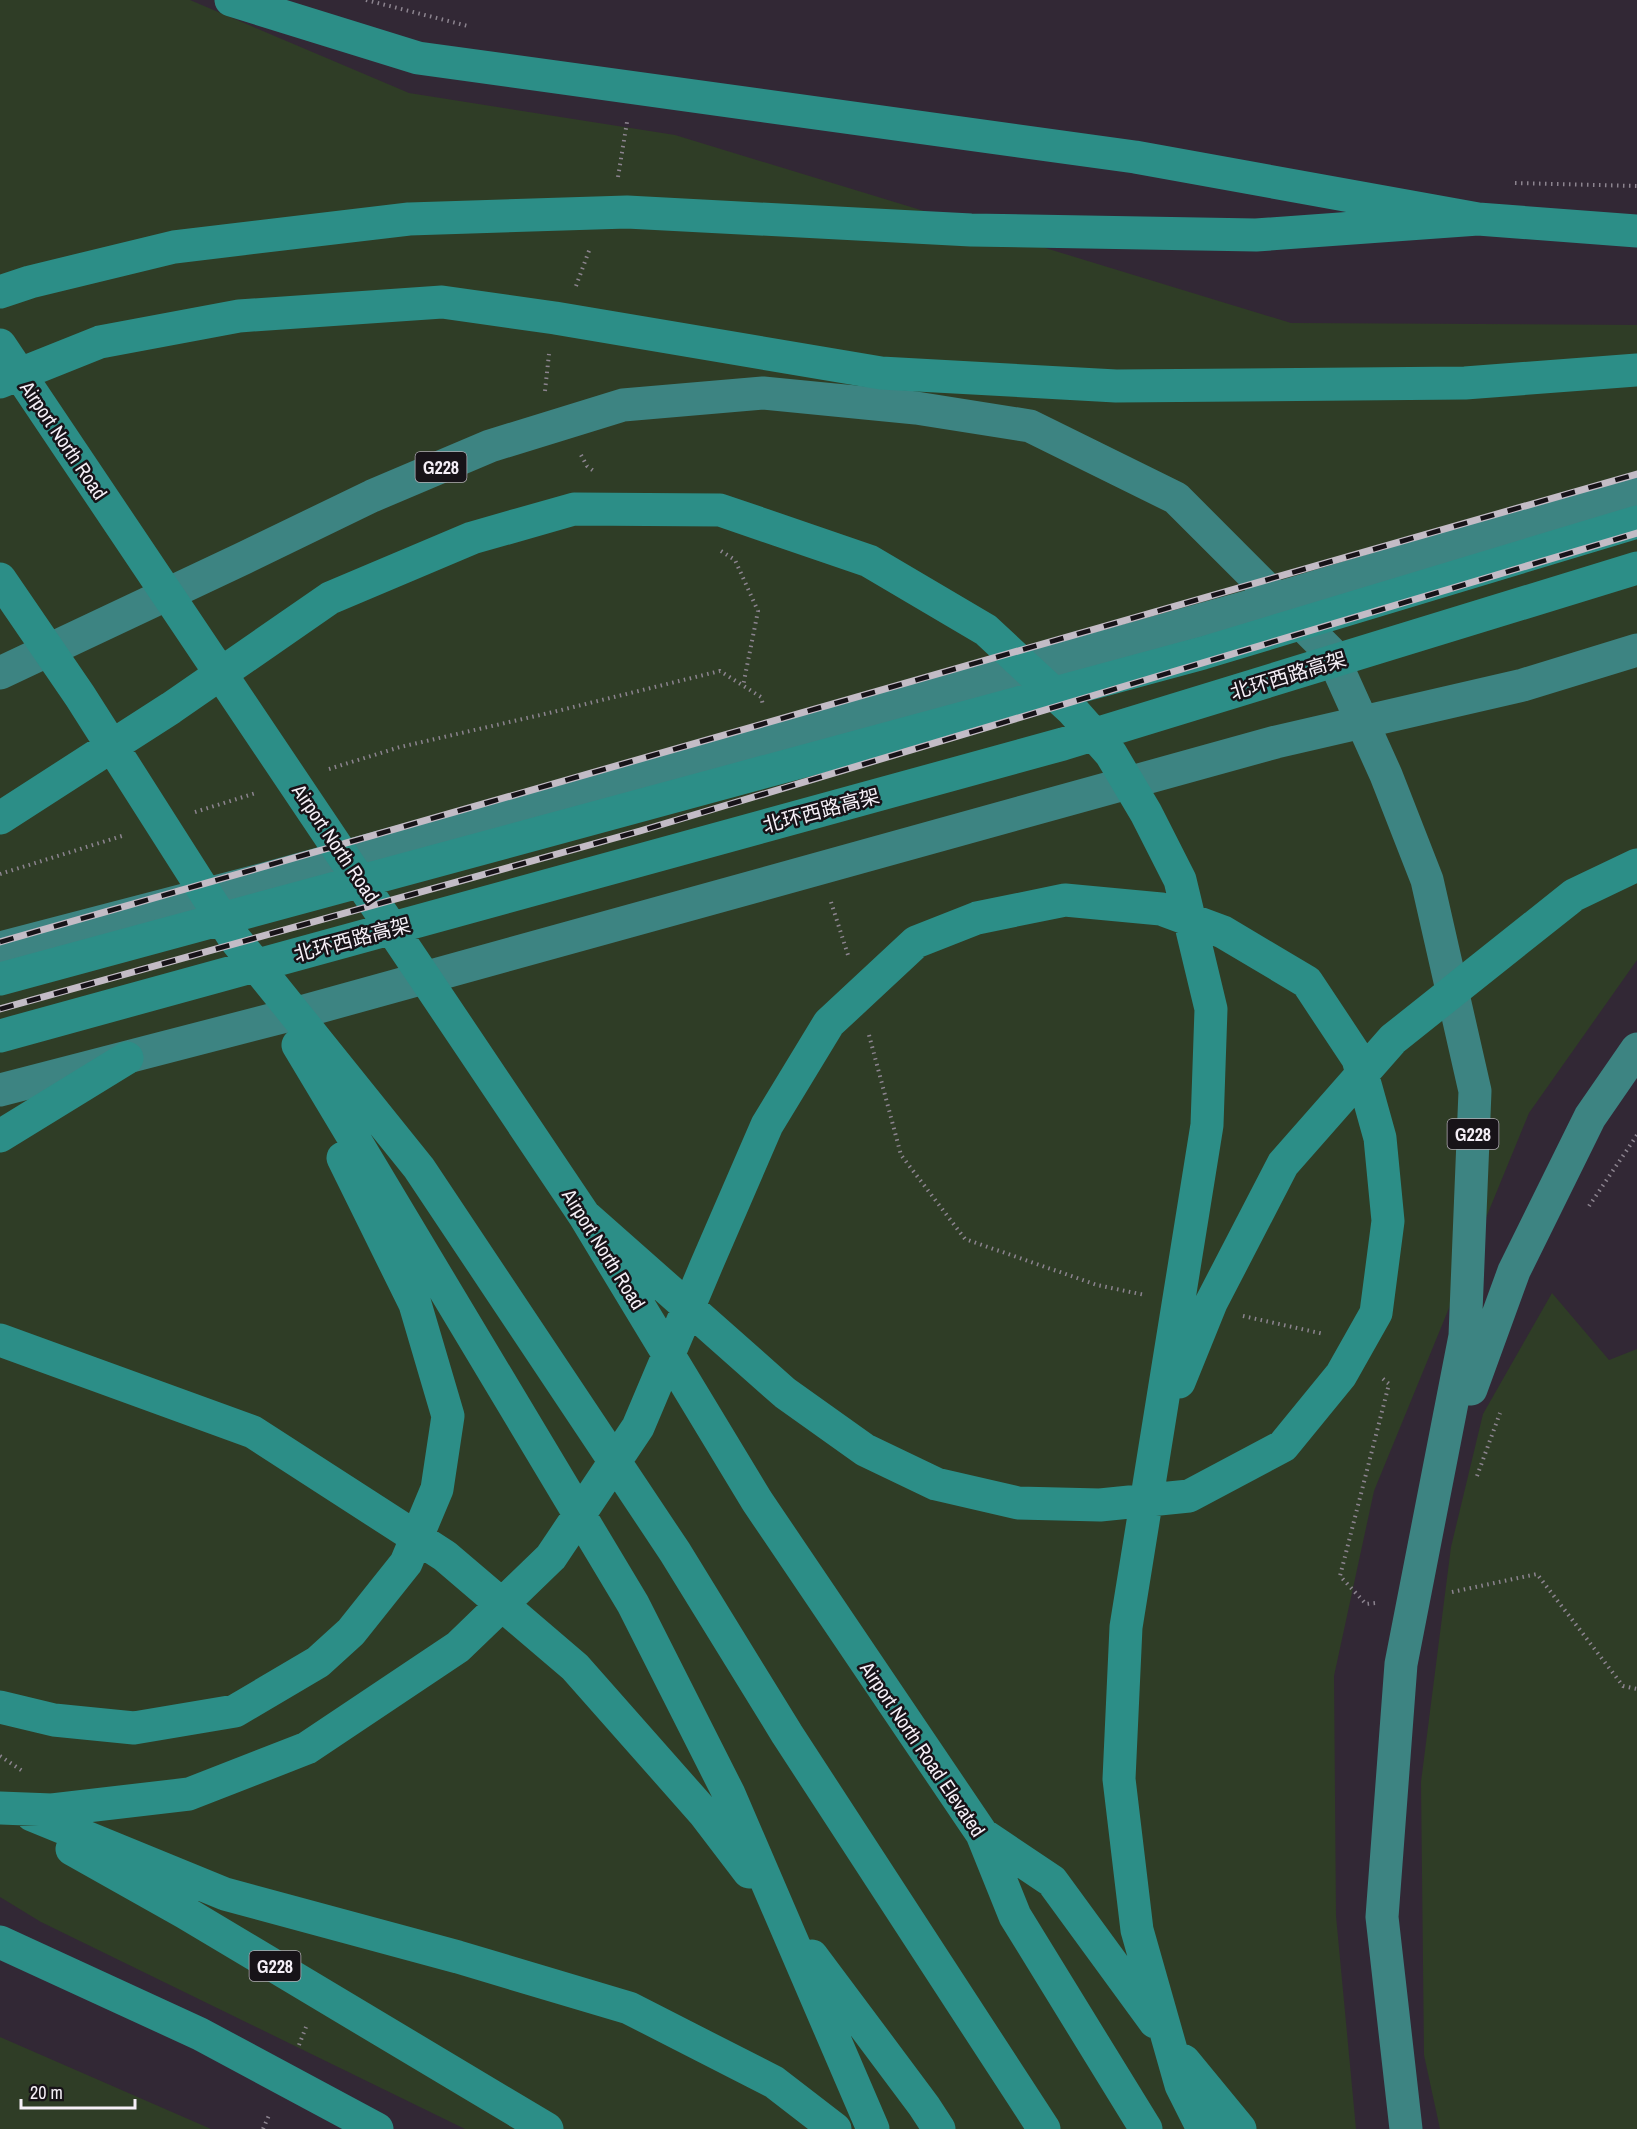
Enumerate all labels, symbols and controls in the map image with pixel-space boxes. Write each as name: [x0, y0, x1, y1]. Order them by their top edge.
street label: Airport North Road: [14, 375, 114, 505]
road number: G228: [416, 452, 466, 482]
street label: 北环西路高架: [1227, 645, 1349, 705]
street label: Airport North Road: [286, 778, 386, 908]
street label: 北环西路高架: [760, 781, 882, 839]
street label: 北环西路高架: [291, 910, 413, 968]
road number: G228: [1448, 1119, 1498, 1149]
street label: Airport North Road: [556, 1183, 652, 1315]
street label: Airport North Road Elevated: [854, 1655, 992, 1842]
road number: G228: [250, 1951, 300, 1981]
scale bar: [21, 2072, 135, 2110]
text: 20 m: [30, 2080, 63, 2105]

